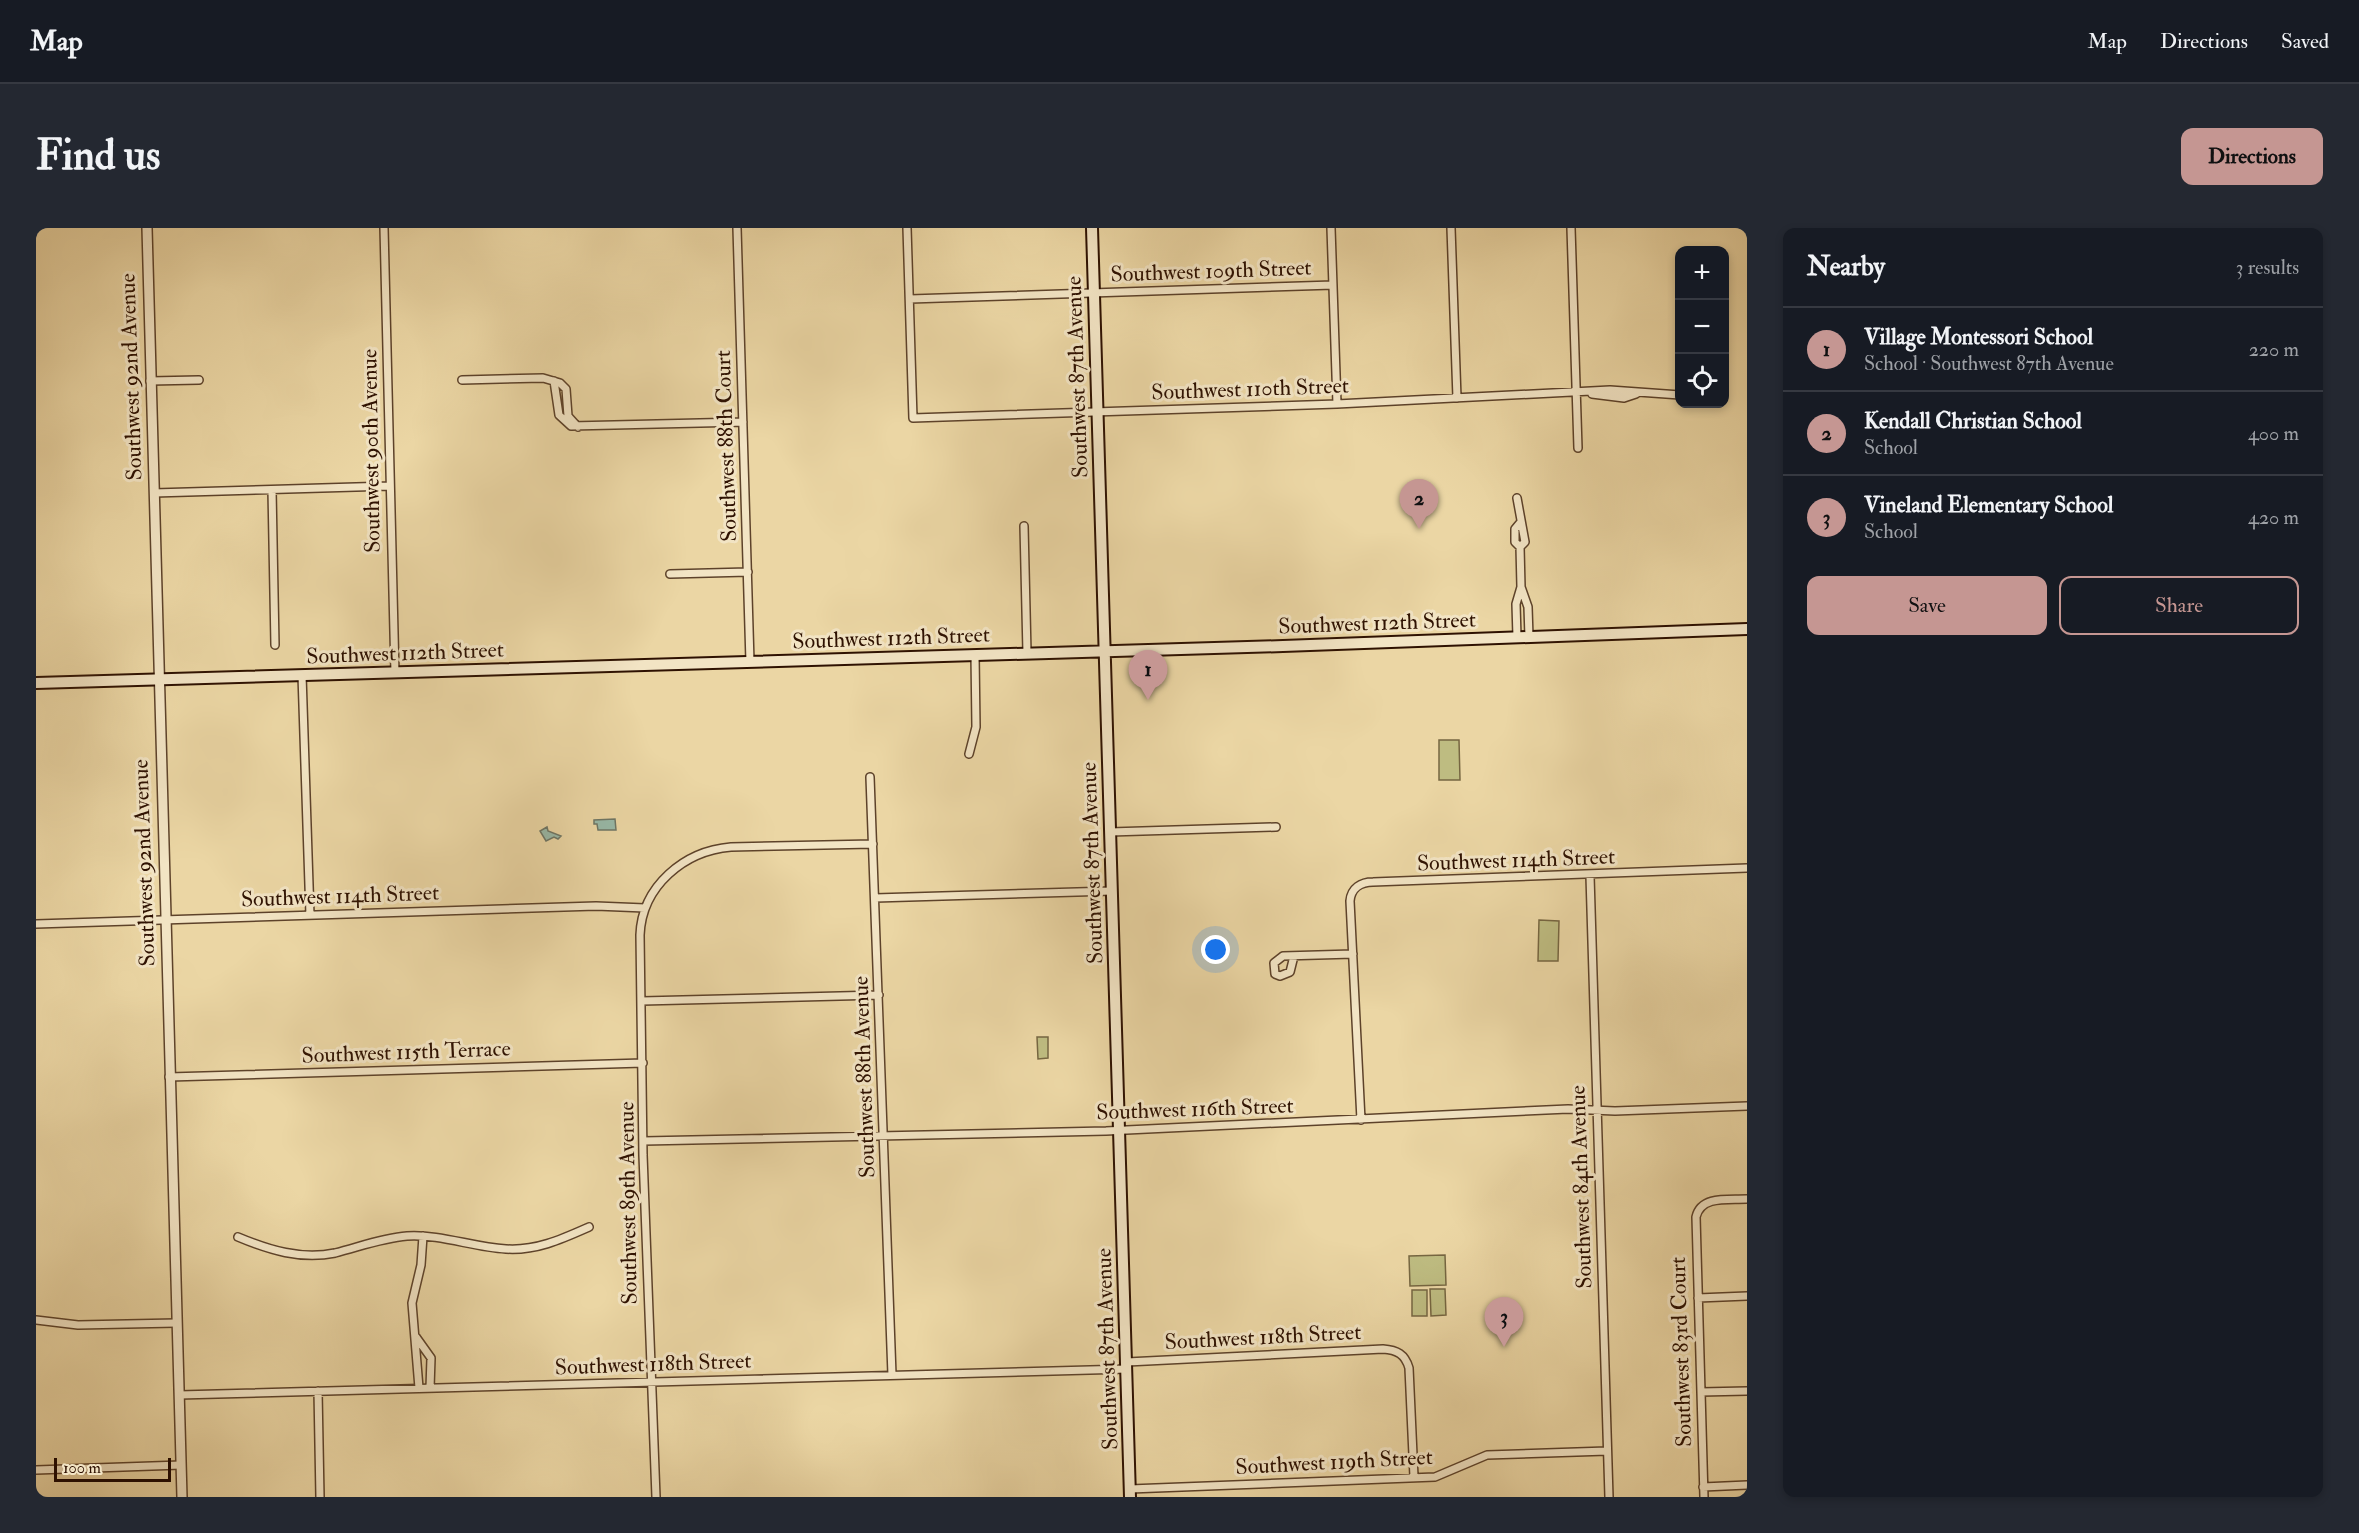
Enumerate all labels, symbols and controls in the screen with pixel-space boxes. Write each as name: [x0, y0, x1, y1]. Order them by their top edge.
text: Map: [30, 24, 83, 59]
text: Map: [2087, 28, 2127, 55]
text: Directions: [2160, 28, 2248, 55]
text: Saved: [2281, 28, 2329, 55]
button: Directions: [2181, 128, 2323, 185]
text: Find us: [36, 130, 160, 182]
map controls: [1675, 246, 1729, 408]
button: +: [1675, 246, 1729, 300]
text: Nearby: [1807, 251, 1885, 283]
street label: Southwest 109th Street: [1110, 254, 1312, 288]
text: 3 results: [2236, 255, 2299, 280]
street label: Southwest 92nd Avenue: [113, 273, 149, 481]
street label: Southwest 87th Avenue: [1059, 276, 1095, 478]
button: −: [1675, 300, 1729, 354]
text: Village Montessori School: [1864, 323, 2093, 351]
text: 1: [1823, 337, 1830, 362]
text: 220 m: [2249, 337, 2299, 362]
street label: Southwest 90th Avenue: [355, 349, 387, 553]
street label: Southwest 88th Court: [709, 350, 743, 542]
text: School · Southwest 87th Avenue: [1864, 351, 2114, 376]
button: locate: [1675, 354, 1729, 408]
street label: Southwest 110th Street: [1151, 372, 1349, 406]
text: Kendall Christian School: [1864, 407, 2082, 435]
text: 2: [1821, 421, 1832, 446]
text: 400 m: [2248, 421, 2299, 446]
text: School: [1864, 435, 1918, 460]
pin: 2: [1400, 480, 1438, 529]
text: Vineland Elementary School: [1864, 491, 2113, 519]
text: 3: [1823, 505, 1830, 530]
text: 420 m: [2248, 505, 2299, 530]
text: School: [1864, 519, 1918, 544]
button: Save: [1807, 576, 2047, 635]
button: Share: [2059, 576, 2299, 635]
street label: Southwest 112th Street: [1278, 606, 1476, 640]
street label: Southwest 112th Street: [792, 621, 990, 655]
street label: Southwest 112th Street: [306, 636, 504, 670]
pin: 1: [1128, 650, 1168, 700]
street label: Southwest 92nd Avenue: [126, 759, 162, 967]
street label: Southwest 87th Avenue: [1074, 762, 1110, 964]
street label: Southwest 114th Street: [1416, 843, 1616, 877]
street label: Southwest 114th Street: [240, 879, 440, 913]
your location: [1201, 935, 1230, 964]
street label: Southwest 88th Avenue: [846, 976, 882, 1178]
street label: Southwest 115th Terrace: [301, 1034, 511, 1070]
street label: Southwest 84th Avenue: [1563, 1085, 1599, 1289]
street label: Southwest 116th Street: [1096, 1092, 1294, 1126]
street label: Southwest 89th Avenue: [612, 1101, 644, 1305]
street label: Southwest 87th Avenue: [1089, 1248, 1125, 1450]
street label: Southwest 83rd Court: [1664, 1256, 1698, 1448]
pin: 3: [1484, 1298, 1524, 1347]
street label: Southwest 118th Street: [1164, 1318, 1362, 1356]
street label: Southwest 118th Street: [554, 1347, 752, 1381]
street label: Southwest 119th Street: [1235, 1443, 1433, 1481]
scale bar: [54, 1455, 171, 1482]
text: 100 m: [63, 1458, 101, 1478]

